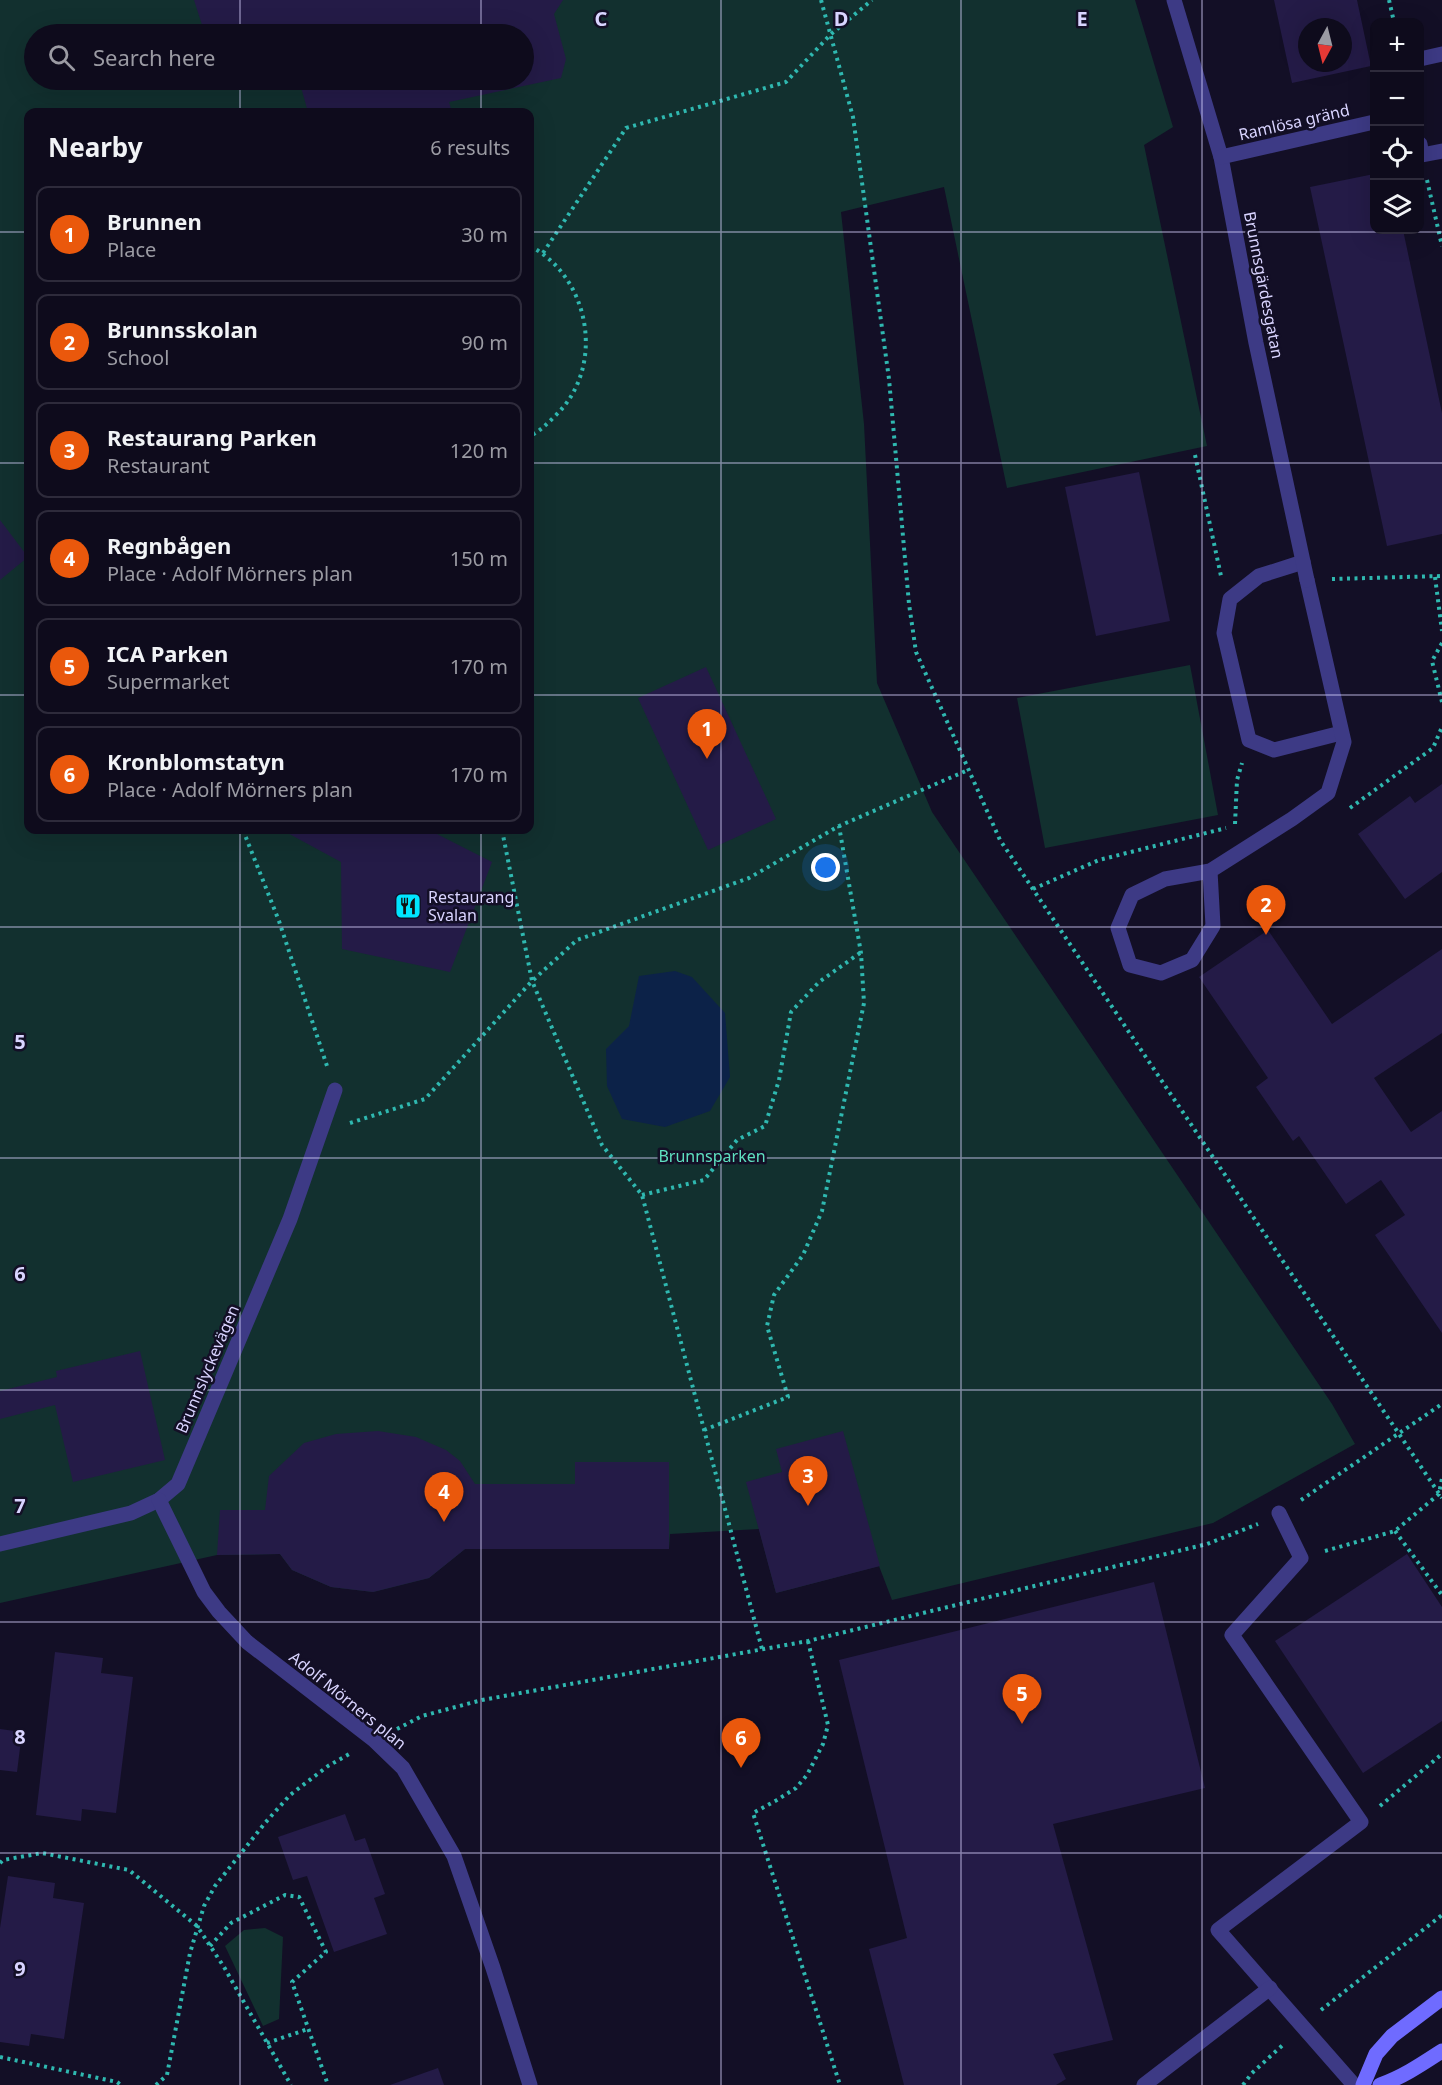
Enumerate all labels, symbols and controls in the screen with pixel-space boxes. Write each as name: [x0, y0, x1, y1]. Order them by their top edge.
text: C: [595, 5, 608, 32]
text: D: [834, 5, 848, 32]
text: E: [1076, 5, 1088, 32]
north arrow: [1298, 18, 1352, 72]
map controls: [1370, 18, 1424, 234]
button: +: [1370, 18, 1424, 72]
search box: [24, 24, 534, 90]
icon: search: [45, 41, 78, 74]
text: Search here: [93, 42, 215, 72]
button: −: [1370, 72, 1424, 126]
street label: Ramlösa gränd: [1236, 99, 1352, 145]
button: locate: [1370, 126, 1424, 180]
text: Nearby: [48, 129, 143, 165]
text: 6 results: [430, 134, 510, 161]
button: layers: [1370, 180, 1424, 234]
text: Brunnen: [107, 206, 202, 236]
street label: Brunnsgärdesgatan: [1239, 210, 1289, 360]
text: 1: [64, 221, 75, 248]
text: 30 m: [461, 221, 508, 248]
text: Place: [107, 236, 156, 263]
text: Brunnsskolan: [107, 314, 258, 344]
text: 2: [64, 329, 75, 356]
text: 90 m: [461, 329, 508, 356]
text: School: [107, 344, 169, 371]
text: Restaurang Parken: [107, 422, 317, 452]
text: 3: [64, 437, 75, 464]
text: 120 m: [450, 437, 508, 464]
text: Restaurant: [107, 452, 210, 479]
text: Regnbågen: [107, 530, 231, 560]
text: 4: [64, 545, 75, 572]
text: 150 m: [450, 545, 508, 572]
text: Place · Adolf Mörners plan: [107, 560, 353, 587]
text: ICA Parken: [107, 638, 228, 668]
text: 5: [64, 653, 75, 680]
text: 170 m: [450, 653, 508, 680]
text: Supermarket: [107, 668, 230, 695]
pin: 1: [688, 710, 726, 759]
text: Kronblomstatyn: [107, 746, 285, 776]
text: 6: [64, 761, 75, 788]
text: 170 m: [450, 761, 508, 788]
text: Place · Adolf Mörners plan: [107, 776, 353, 803]
your location: [811, 853, 840, 882]
place label: Restaurang Svalan: [428, 886, 514, 926]
pin: 2: [1246, 886, 1286, 935]
restaurant icon: Restaurang Svalan: [393, 891, 423, 921]
text: 5: [14, 1028, 26, 1055]
park label: Brunnsparken: [658, 1145, 766, 1167]
text: 6: [14, 1260, 26, 1287]
street label: Brunnslyckevägen: [170, 1301, 244, 1437]
pin: 3: [788, 1456, 828, 1506]
pin: 4: [424, 1472, 464, 1522]
text: 7: [14, 1492, 26, 1519]
street label: Adolf Mörners plan: [285, 1646, 411, 1754]
pin: 5: [1002, 1674, 1042, 1724]
pin: 6: [722, 1718, 760, 1768]
text: 8: [14, 1723, 26, 1750]
text: 9: [14, 1955, 26, 1982]

